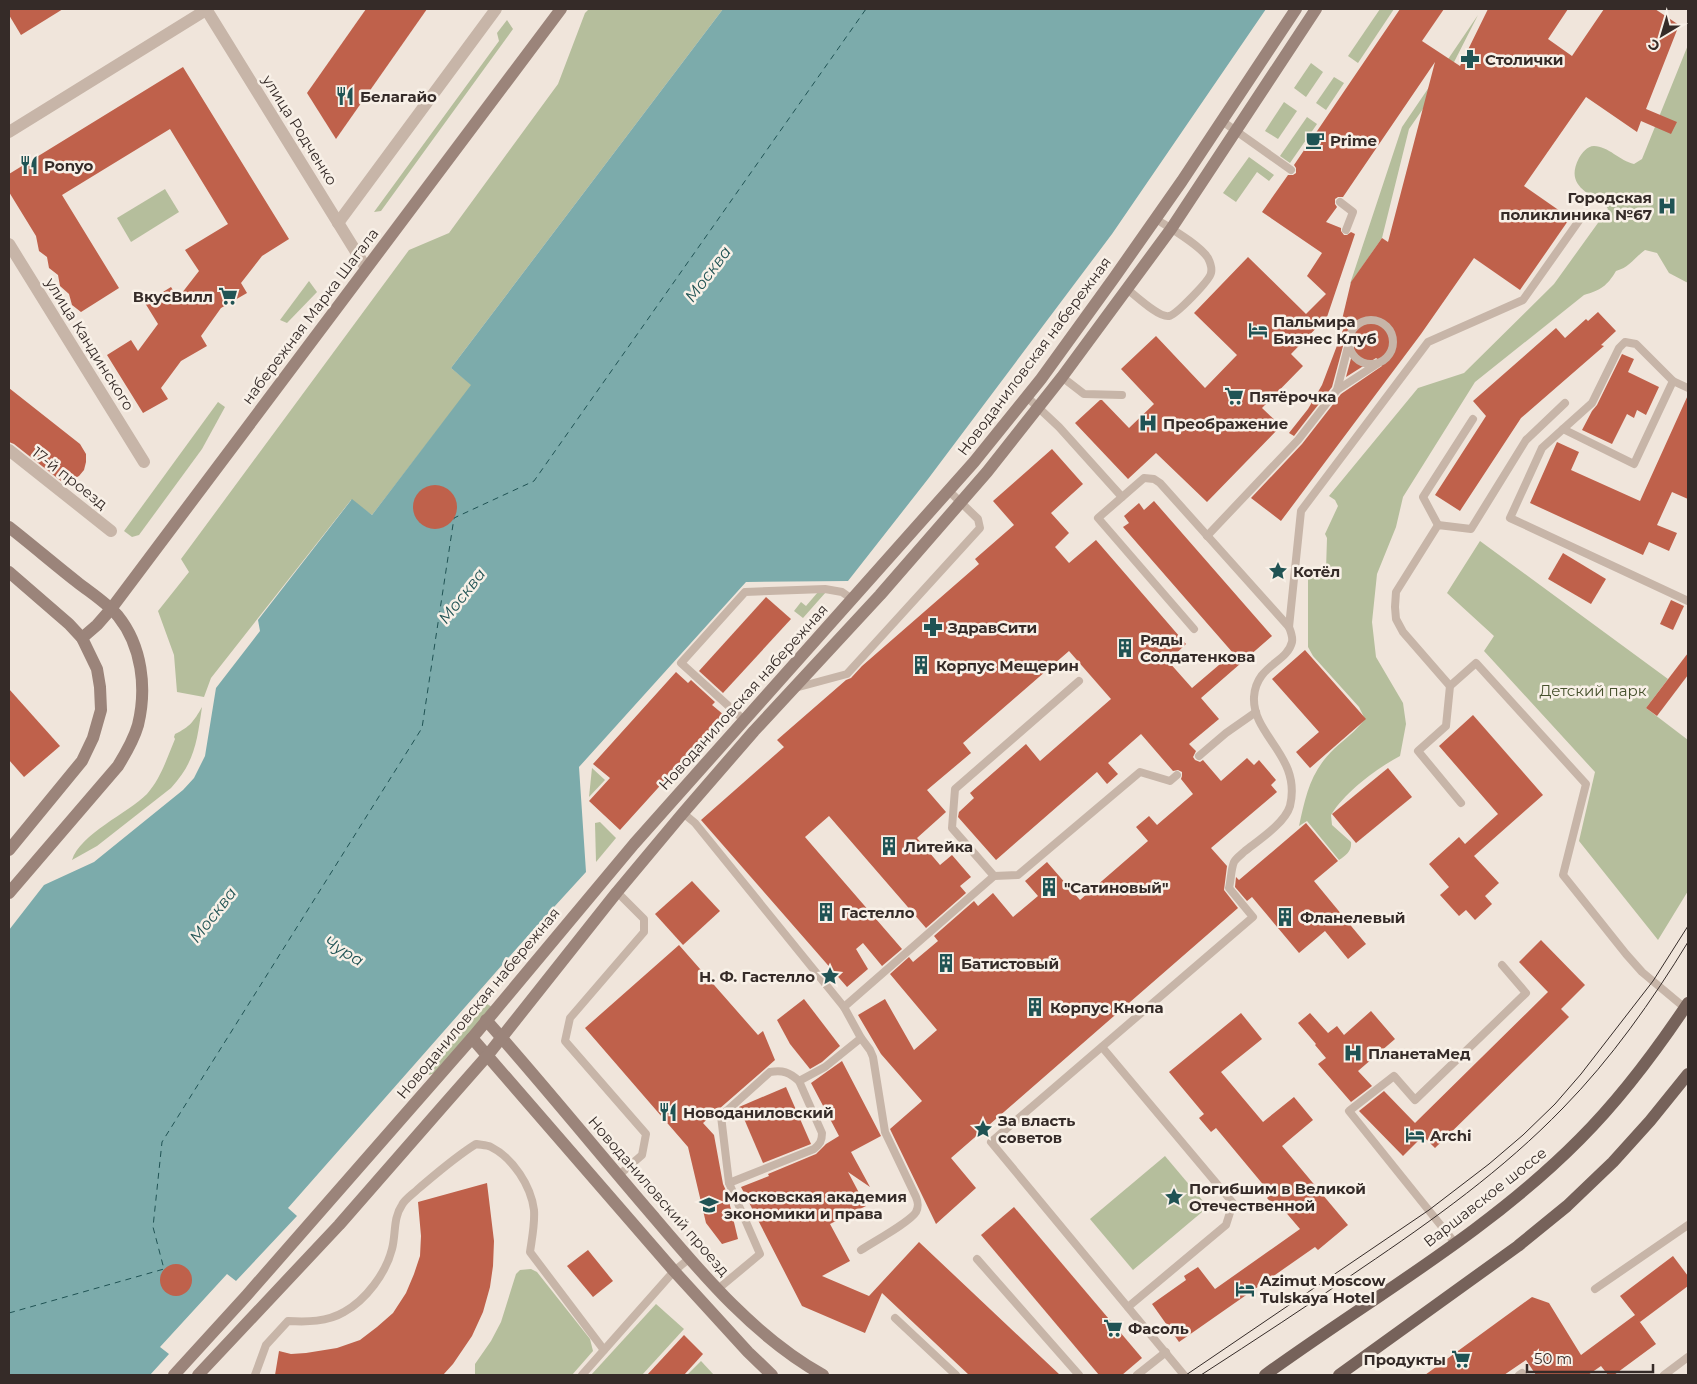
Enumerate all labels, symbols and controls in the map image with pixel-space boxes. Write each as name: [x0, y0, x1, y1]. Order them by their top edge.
north arrow: [1637, 10, 1687, 60]
text: С: [1644, 35, 1664, 55]
pharmacy icon: Столички: [1459, 48, 1481, 70]
place label: Столички: [1485, 50, 1564, 69]
street label: улица Родченко: [258, 70, 342, 189]
restaurant icon: Белагайо: [334, 85, 356, 107]
place label: Белагайо: [360, 87, 437, 106]
cafe icon: Prime: [1304, 129, 1326, 151]
place label: Prime: [1330, 131, 1377, 150]
restaurant icon: Ponyo: [18, 154, 40, 176]
place label: Ponyo: [44, 156, 94, 175]
place label: Городская поликлиника №67: [1500, 188, 1652, 224]
hospital icon: Городская поликлиника №67: [1656, 195, 1678, 217]
street label: набережная Марка Шагала: [238, 224, 382, 408]
water label: Москва: [681, 242, 735, 306]
street label: Новоданиловская набережная: [953, 253, 1115, 459]
street label: улица Кандинского: [41, 273, 139, 414]
supermarket icon: ВкусВилл: [217, 285, 239, 307]
place label: ВкусВилл: [133, 287, 213, 306]
place label: Пальмира Бизнес Клуб: [1273, 312, 1377, 348]
hotel icon: Пальмира Бизнес Клуб: [1247, 319, 1269, 341]
supermarket icon: Пятёрочка: [1223, 385, 1245, 407]
place label: Пятёрочка: [1249, 387, 1336, 406]
hospital icon: Преображение: [1137, 412, 1159, 434]
place label: Преображение: [1163, 414, 1288, 433]
street label: 17-й проезд: [29, 443, 112, 513]
place icon: Котёл: [1267, 560, 1289, 582]
place label: Котёл: [1293, 562, 1340, 581]
water label: Москва: [435, 565, 489, 627]
street label: Новоданиловская набережная: [654, 600, 832, 794]
pharmacy icon: ЗдравСити: [922, 616, 944, 638]
place label: ЗдравСити: [947, 618, 1037, 637]
place label: Ряды Солдатенкова: [1140, 630, 1255, 666]
building icon: Ряды Солдатенкова: [1114, 637, 1136, 659]
building icon: Корпус Мещерин: [910, 654, 932, 676]
place label: Корпус Мещерин: [936, 656, 1079, 675]
park label: Детский парк: [1540, 681, 1647, 700]
building icon: Литейка: [878, 835, 900, 857]
place label: Литейка: [904, 837, 973, 856]
building icon: "Сатиновый": [1038, 876, 1060, 898]
place label: "Сатиновый": [1064, 878, 1169, 897]
water label: Москва: [186, 884, 240, 946]
building icon: Гастелло: [815, 901, 837, 923]
street label: Новоданиловская набережная: [392, 903, 564, 1103]
place label: Гастелло: [841, 903, 915, 922]
building icon: Фланелевый: [1274, 906, 1296, 928]
place label: Фланелевый: [1300, 908, 1406, 927]
water label: Чура: [321, 932, 367, 970]
building icon: Батистовый: [935, 952, 957, 974]
place label: Батистовый: [961, 954, 1059, 973]
place icon: Н. Ф. Гастелло: [819, 965, 841, 987]
place label: Н. Ф. Гастелло: [699, 967, 815, 986]
building icon: Корпус Кнопа: [1024, 996, 1046, 1018]
place label: Корпус Кнопа: [1050, 998, 1164, 1017]
hospital icon: ПланетаМед: [1342, 1042, 1364, 1064]
place label: ПланетаМед: [1368, 1044, 1471, 1063]
restaurant icon: Новоданиловский: [657, 1101, 679, 1123]
place label: Новоданиловский: [683, 1103, 834, 1122]
place label: За власть советов: [997, 1111, 1075, 1147]
street label: Новоданиловский проезд: [584, 1112, 734, 1280]
place icon: За власть советов: [972, 1118, 994, 1140]
hotel icon: Archi: [1404, 1124, 1426, 1146]
place label: Archi: [1429, 1126, 1472, 1145]
street label: Варшавское шоссе: [1420, 1143, 1550, 1251]
place label: Погибшим в Великой Отечественной: [1189, 1179, 1366, 1215]
place icon: Погибшим в Великой Отечественной: [1163, 1186, 1185, 1208]
place label: Московская академия экономики и права: [724, 1187, 907, 1223]
school or university icon: Московская академия экономики и права: [698, 1194, 720, 1216]
place label: Azimut Moscow Tulskaya Hotel: [1259, 1271, 1386, 1307]
hotel icon: Azimut Moscow Tulskaya Hotel: [1234, 1278, 1256, 1300]
supermarket icon: Фасоль: [1102, 1317, 1124, 1339]
place label: Фасоль: [1128, 1319, 1189, 1338]
scale bar: [1527, 1342, 1653, 1374]
supermarket icon: Продукты: [1450, 1348, 1472, 1370]
text: 50 m: [1534, 1349, 1572, 1368]
place label: Продукты: [1364, 1350, 1446, 1369]

